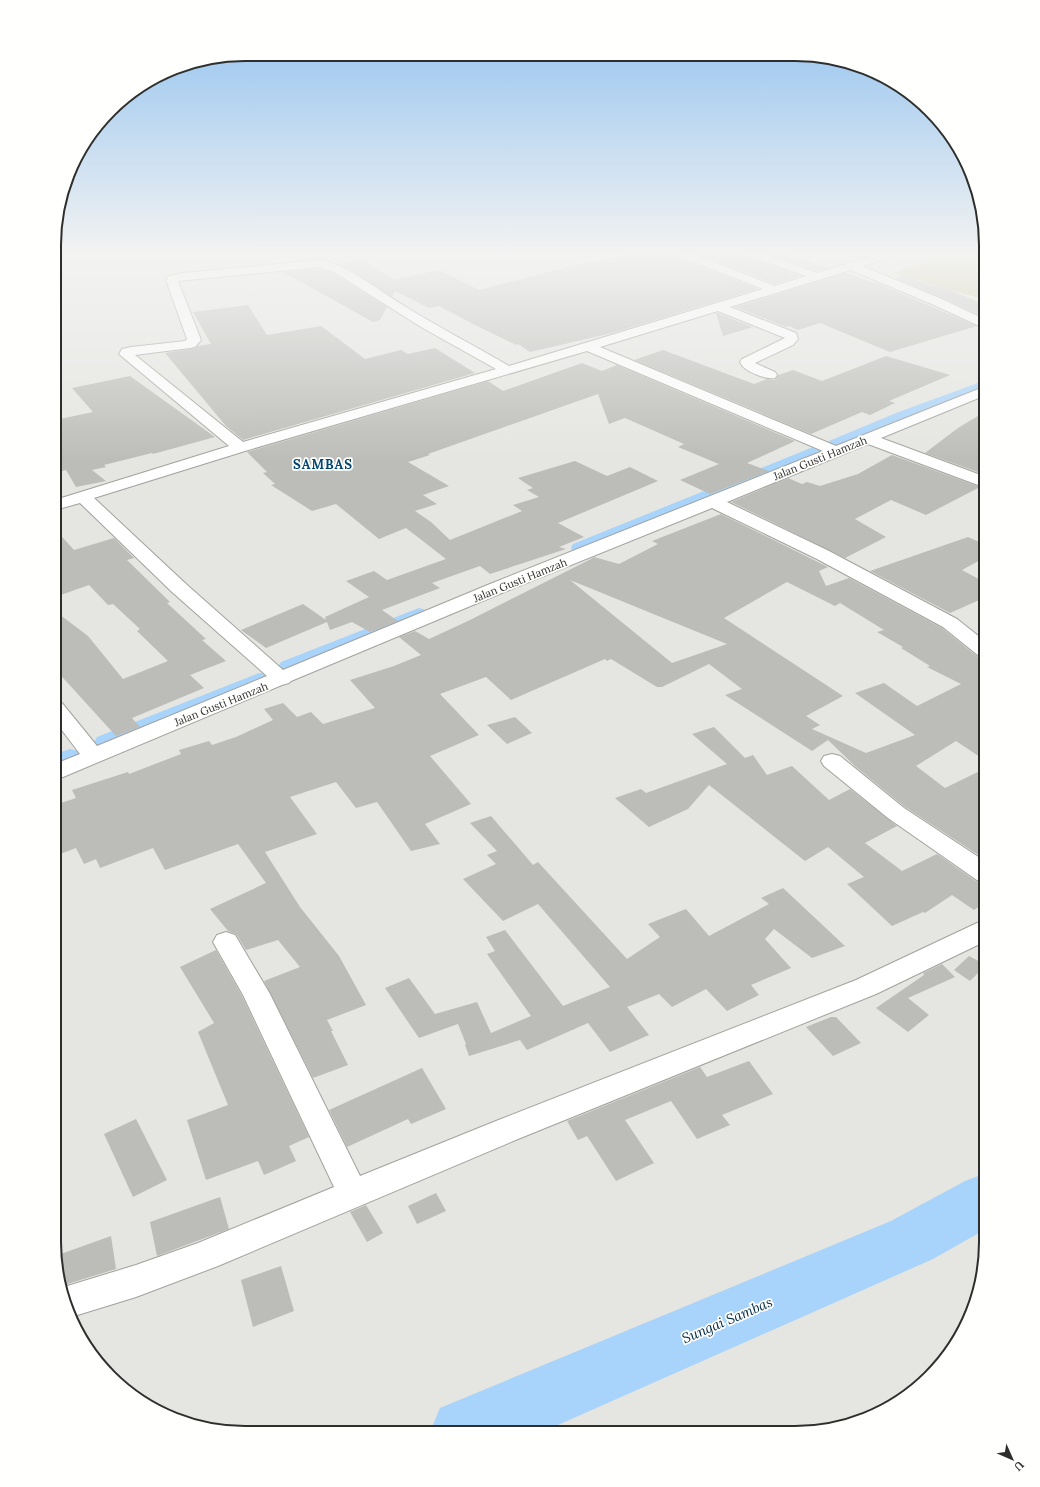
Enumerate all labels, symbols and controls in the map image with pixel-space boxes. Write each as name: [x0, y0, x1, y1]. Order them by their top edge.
street label: Jalan Gusti Hamzah: [770, 433, 869, 484]
district label: SAMBAS: [293, 456, 353, 473]
street label: Jalan Gusti Hamzah: [470, 555, 569, 606]
street label: Jalan Gusti Hamzah: [171, 679, 270, 730]
water label: Sungai Sambas: [679, 1293, 775, 1347]
north arrow: [992, 1439, 1032, 1479]
text: U: [1011, 1458, 1027, 1474]

